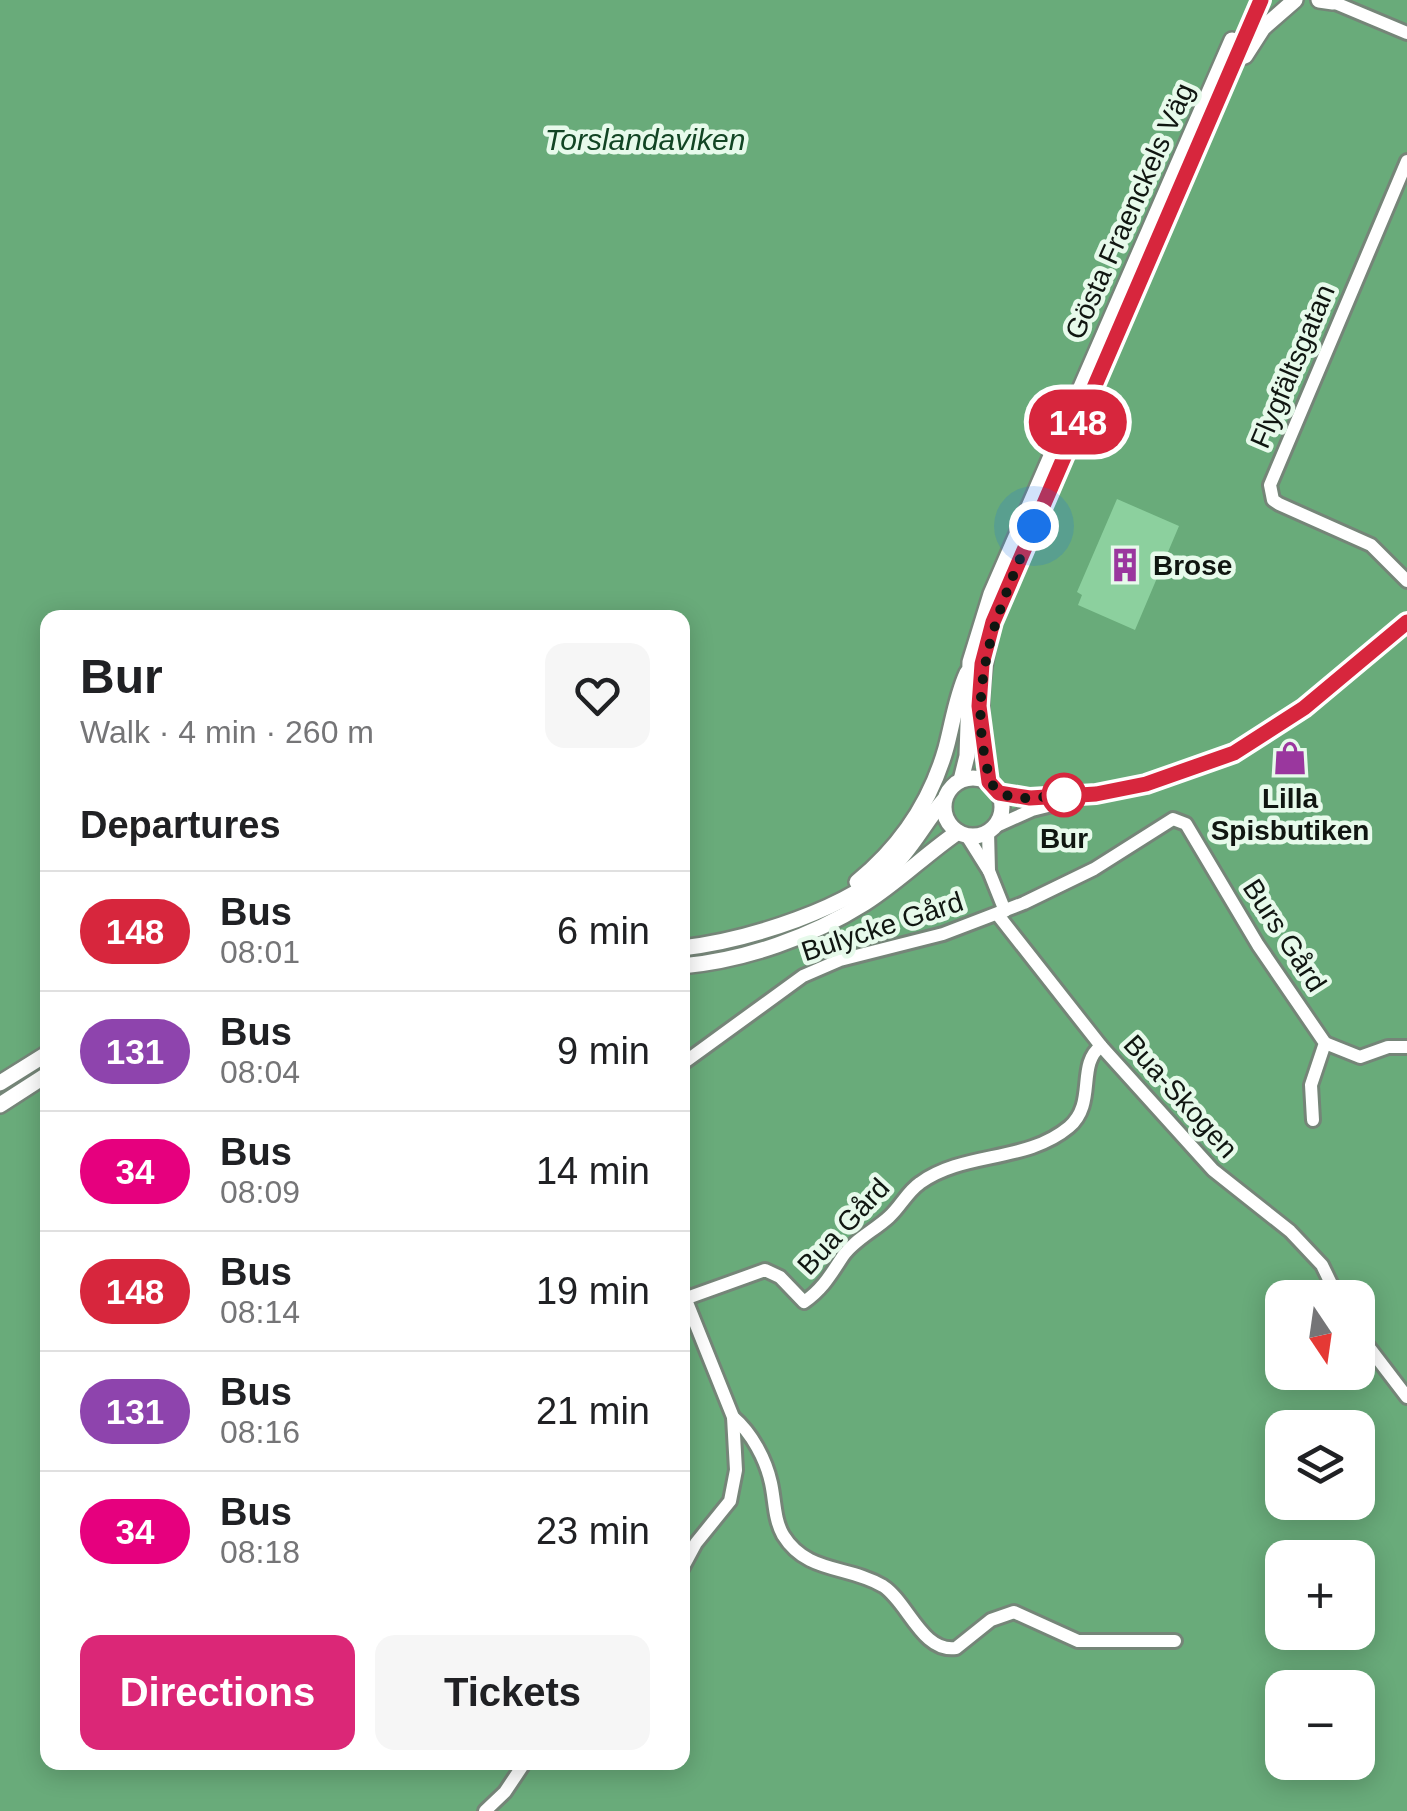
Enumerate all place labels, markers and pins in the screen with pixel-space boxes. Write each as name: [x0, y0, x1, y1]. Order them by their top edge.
building icon: Brose: [1106, 546, 1144, 584]
place label: Brose: [1153, 550, 1232, 581]
shop icon: Lilla Spisbutiken: [1271, 739, 1309, 777]
marker: Bur: [1043, 774, 1085, 816]
place label: Lilla Spisbutiken: [1211, 783, 1369, 846]
place label: Bur: [1040, 823, 1088, 854]

